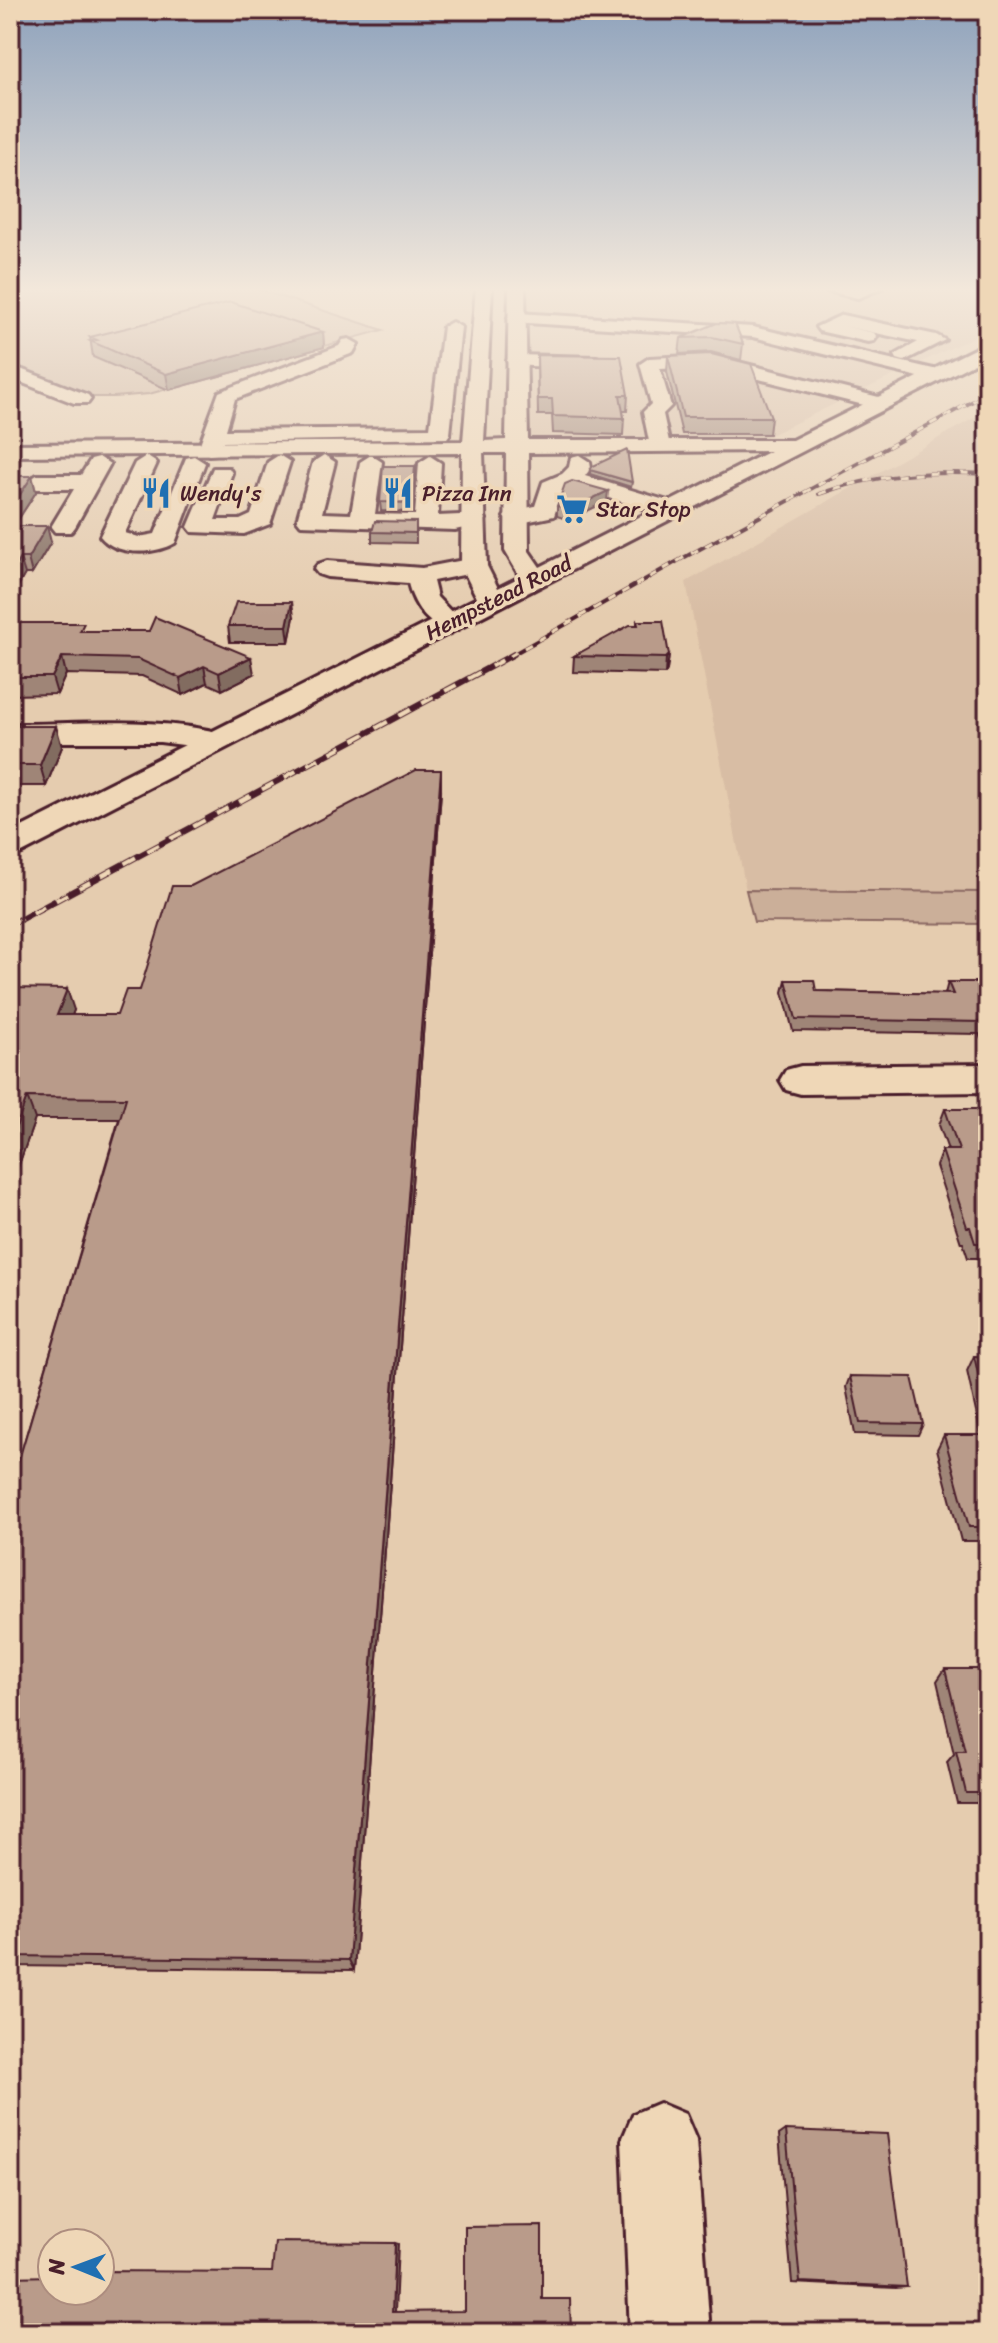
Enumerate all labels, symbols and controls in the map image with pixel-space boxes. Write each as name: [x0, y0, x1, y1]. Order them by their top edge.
place label: Wendy's: [180, 474, 262, 513]
place label: Pizza Inn: [422, 474, 512, 513]
restaurant icon: Wendy's: [139, 476, 173, 510]
restaurant icon: Pizza Inn: [381, 476, 415, 510]
place label: Star Stop: [596, 490, 691, 529]
supermarket icon: Star Stop: [555, 492, 589, 526]
street label: Hempstead Road: [418, 543, 580, 651]
north arrow: [36, 2227, 116, 2307]
text: N: [37, 2258, 76, 2276]

